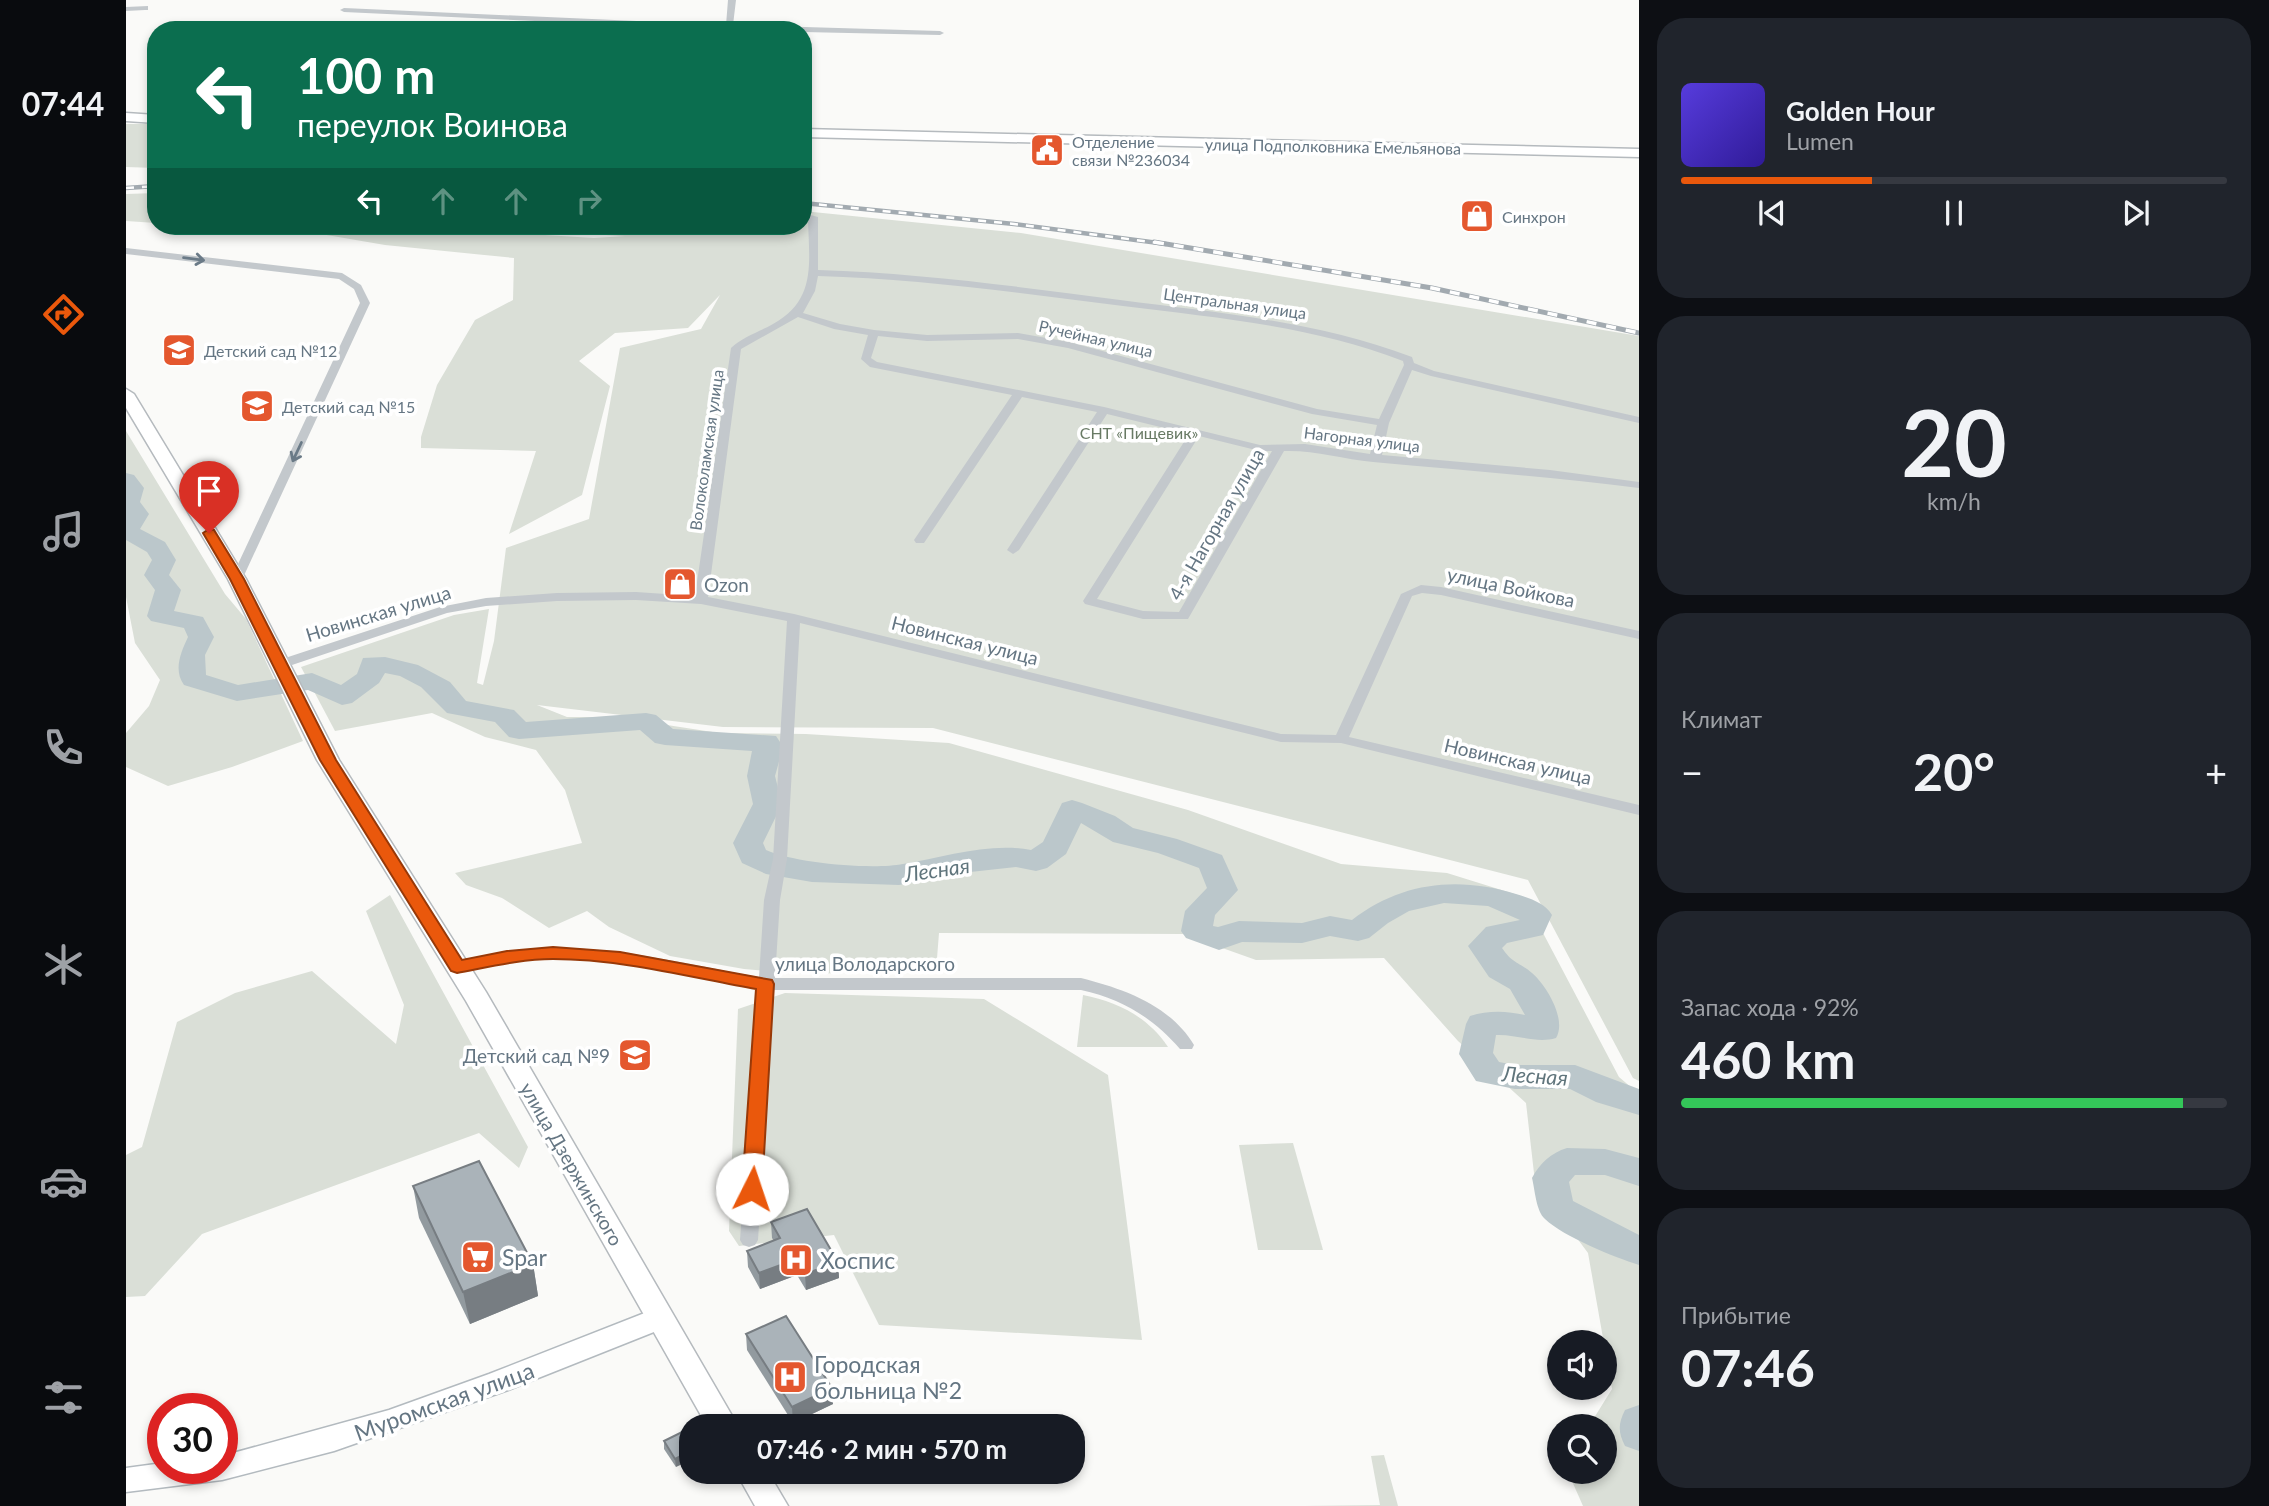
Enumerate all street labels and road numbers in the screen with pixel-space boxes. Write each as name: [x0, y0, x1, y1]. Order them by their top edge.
street label: улица Подполковника Емельянова: [1205, 134, 1461, 158]
street label: Центральная улица: [1162, 284, 1308, 322]
street label: Ручейная улица: [1037, 316, 1155, 360]
street label: Волоколамская улица: [685, 368, 727, 532]
street label: Нагорная улица: [1303, 422, 1421, 456]
street label: 4-я Нагорная улица: [1163, 444, 1269, 604]
street label: улица Войкова: [1445, 562, 1577, 612]
street label: Новинская улица: [303, 580, 453, 646]
street label: Новинская улица: [889, 611, 1041, 669]
street label: Новинская улица: [1442, 733, 1594, 789]
street label: улица Володарского: [775, 952, 955, 975]
street label: улица Дзержинского: [516, 1078, 628, 1250]
street label: Муромская улица: [350, 1355, 538, 1447]

